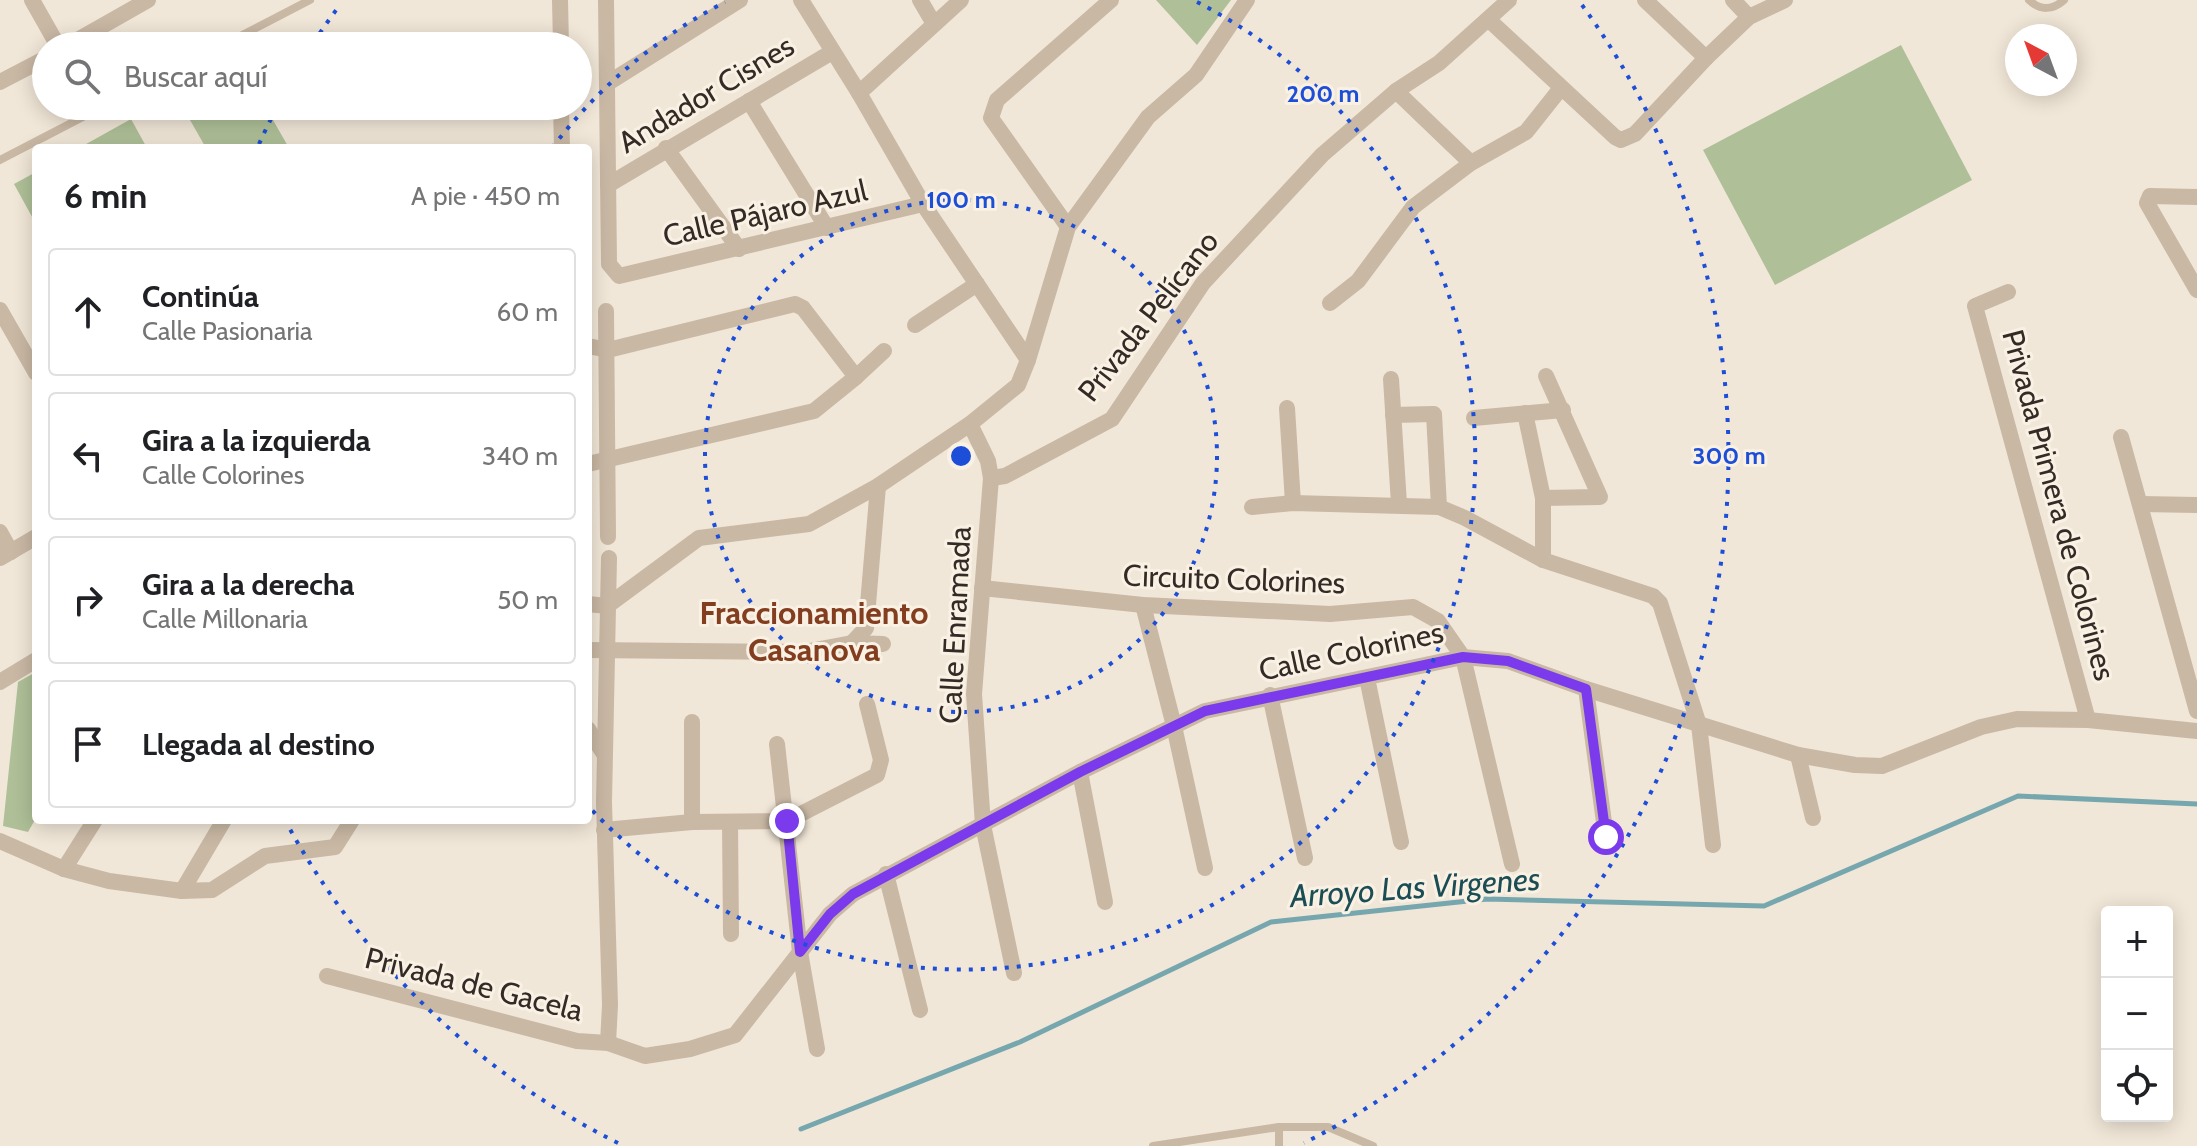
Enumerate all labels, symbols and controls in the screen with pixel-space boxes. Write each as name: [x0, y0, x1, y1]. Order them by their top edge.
north arrow: [2005, 24, 2077, 96]
street label: Andador Cisnes: [611, 27, 801, 161]
search box: [32, 32, 592, 120]
icon: search: [60, 54, 104, 98]
text: Buscar aquí: [124, 58, 267, 95]
text: 200 m: [1287, 79, 1359, 108]
street label: Calle Pájaro Azul: [659, 172, 871, 254]
text: 6 min: [64, 175, 147, 217]
text: A pie · 450 m: [411, 180, 560, 212]
text: 100 m: [926, 185, 996, 214]
street label: Privada Pelícano: [1070, 223, 1226, 409]
text: Continúa: [142, 278, 259, 315]
icon: ahead: [66, 290, 110, 334]
text: 60 m: [496, 296, 558, 328]
text: Calle Pasionaria: [142, 315, 313, 347]
street label: Privada Primera de Colorines: [1994, 326, 2124, 684]
text: Gira a la izquierda: [142, 422, 371, 459]
icon: left: [66, 434, 110, 478]
text: 340 m: [482, 440, 558, 472]
text: 300 m: [1692, 441, 1766, 470]
centre of rings: [947, 442, 975, 470]
text: Calle Colorines: [142, 459, 304, 491]
street label: Calle Enramada: [931, 525, 979, 725]
street label: Circuito Colorines: [1122, 557, 1346, 601]
text: Gira a la derecha: [142, 566, 354, 603]
icon: right: [66, 578, 110, 622]
text: 50 m: [497, 584, 558, 616]
district label: Fraccionamiento Casanova: [699, 593, 929, 669]
text: Calle Millonaria: [142, 603, 308, 635]
street label: Calle Colorines: [1256, 613, 1446, 689]
icon: arrive: [66, 722, 110, 766]
text: Llegada al destino: [142, 726, 375, 763]
route end: [769, 803, 805, 839]
route start: [1588, 819, 1624, 855]
water label: Arroyo Las Virgenes: [1287, 859, 1541, 915]
map controls: [2101, 906, 2173, 1122]
button: +: [2101, 906, 2173, 978]
street label: Privada de Gacela: [361, 939, 587, 1029]
button: −: [2101, 978, 2173, 1050]
button: locate: [2101, 1050, 2173, 1122]

